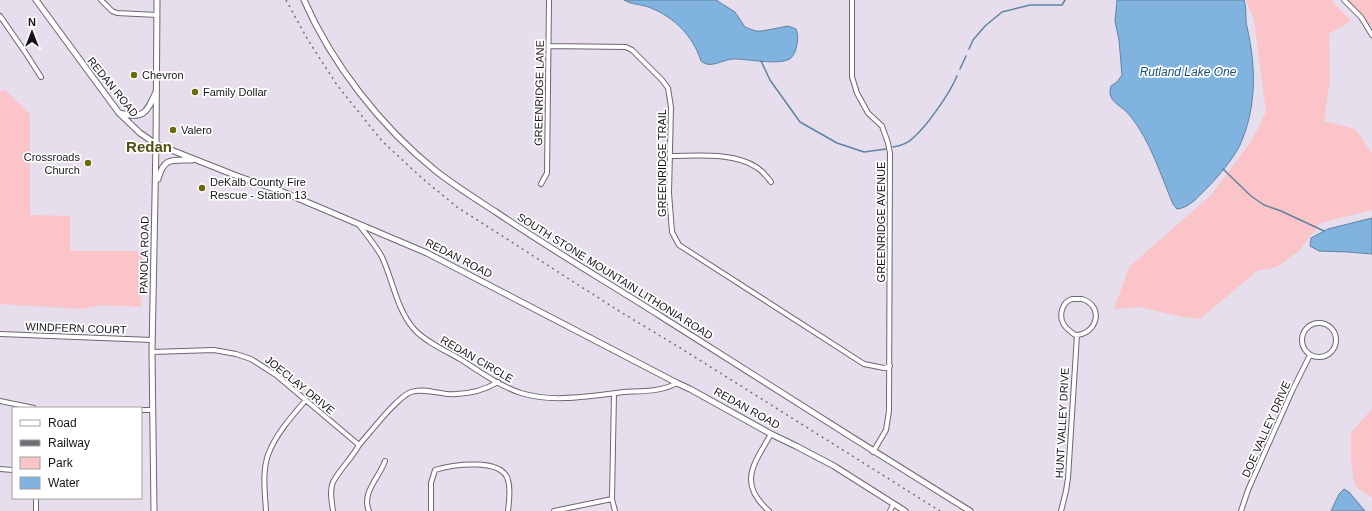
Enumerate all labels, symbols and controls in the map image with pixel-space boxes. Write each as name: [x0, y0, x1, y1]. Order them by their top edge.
north arrow: [12, 12, 52, 52]
text: N: [28, 16, 36, 28]
street label: GREENRIDGE LANE: [532, 40, 546, 146]
street label: REDAN ROAD: [85, 55, 141, 119]
water label: Rutland Lake One: [1140, 65, 1237, 79]
place label: Chevron: [142, 69, 184, 81]
marker: Chevron: [129, 70, 139, 80]
place label: Family Dollar: [203, 86, 268, 98]
marker: Family Dollar: [190, 87, 200, 97]
street label: GREENRIDGE TRAIL: [656, 109, 668, 217]
place label: Valero: [181, 124, 212, 136]
marker: Valero: [168, 125, 178, 135]
district label: Redan: [126, 138, 172, 155]
place label: Crossroads Church: [24, 151, 80, 176]
marker: Crossroads Church: [83, 158, 93, 168]
street label: GREENRIDGE AVENUE: [875, 162, 887, 282]
place label: DeKalb County Fire Rescue - Station 13: [210, 176, 307, 201]
marker: DeKalb County Fire Rescue - Station 13: [197, 183, 207, 193]
street label: SOUTH STONE MOUNTAIN LITHONIA ROAD: [515, 210, 715, 342]
street label: PANOLA ROAD: [137, 216, 151, 294]
street label: REDAN ROAD: [424, 236, 494, 280]
street label: WINDFERN COURT: [25, 320, 127, 336]
street label: REDAN CIRCLE: [439, 333, 515, 385]
street label: JOECLAY DRIVE: [263, 353, 337, 417]
street label: HUNT VALLEY DRIVE: [1053, 367, 1071, 479]
street label: DOE VALLEY DRIVE: [1239, 379, 1293, 479]
street label: REDAN ROAD: [712, 385, 782, 431]
legend: [12, 407, 142, 499]
text: Road: [48, 416, 77, 430]
text: Railway: [48, 436, 90, 450]
text: Park: [48, 456, 74, 470]
text: Water: [48, 476, 80, 490]

